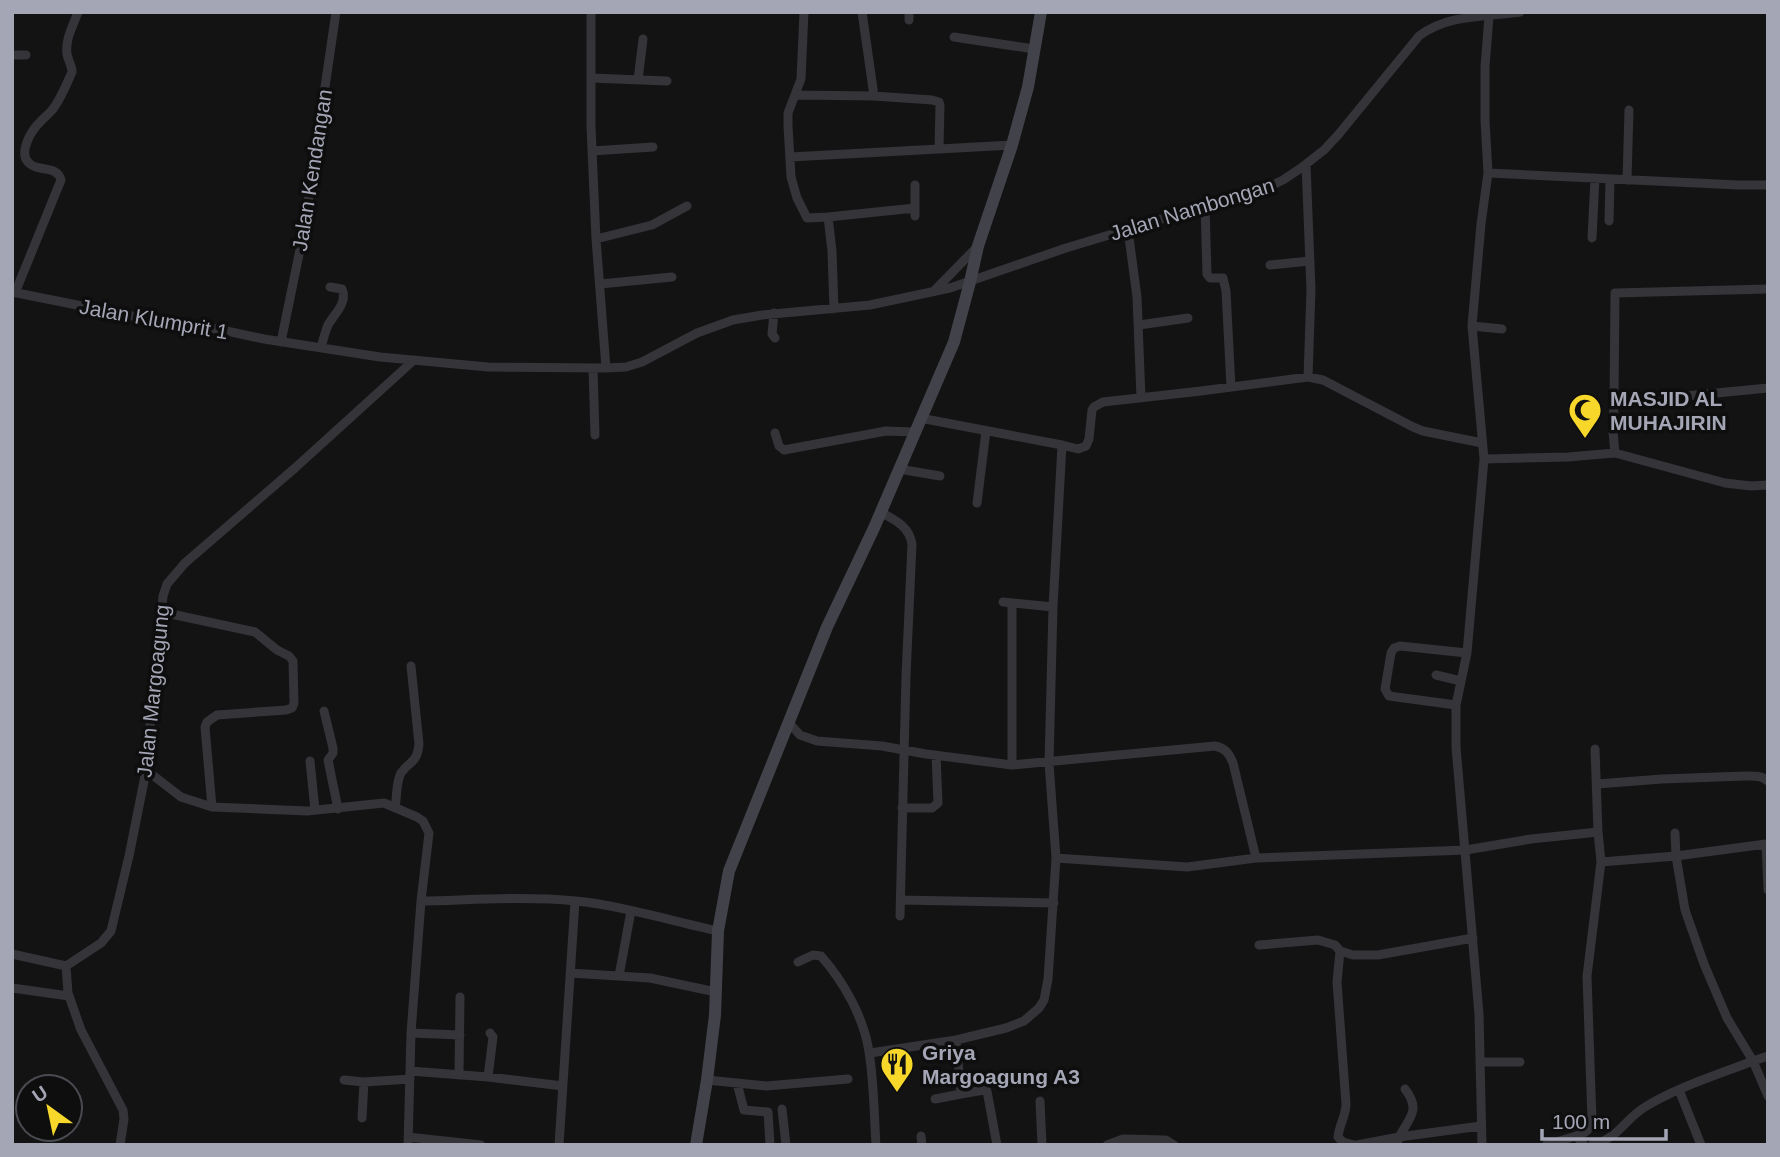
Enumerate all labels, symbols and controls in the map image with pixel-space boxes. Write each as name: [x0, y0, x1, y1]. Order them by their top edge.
street label: Jalan Kendangan: [288, 87, 336, 253]
street label: Jalan Nambongan: [1107, 173, 1277, 245]
street label: Jalan Klumprit 1: [78, 295, 230, 343]
place label: MASJID AL MUHAJIRIN: [1610, 387, 1727, 434]
mosque icon: MASJID AL MUHAJIRIN: [1566, 391, 1604, 440]
street label: Jalan Margoagung: [132, 603, 174, 779]
place label: Griya Margoagung A3: [922, 1041, 1080, 1088]
restaurant icon: Griya Margoagung A3: [878, 1045, 916, 1094]
north arrow: [14, 1073, 84, 1143]
text: U: [29, 1082, 51, 1107]
scale bar: [1542, 1098, 1666, 1142]
text: 100 m: [1552, 1110, 1610, 1133]

